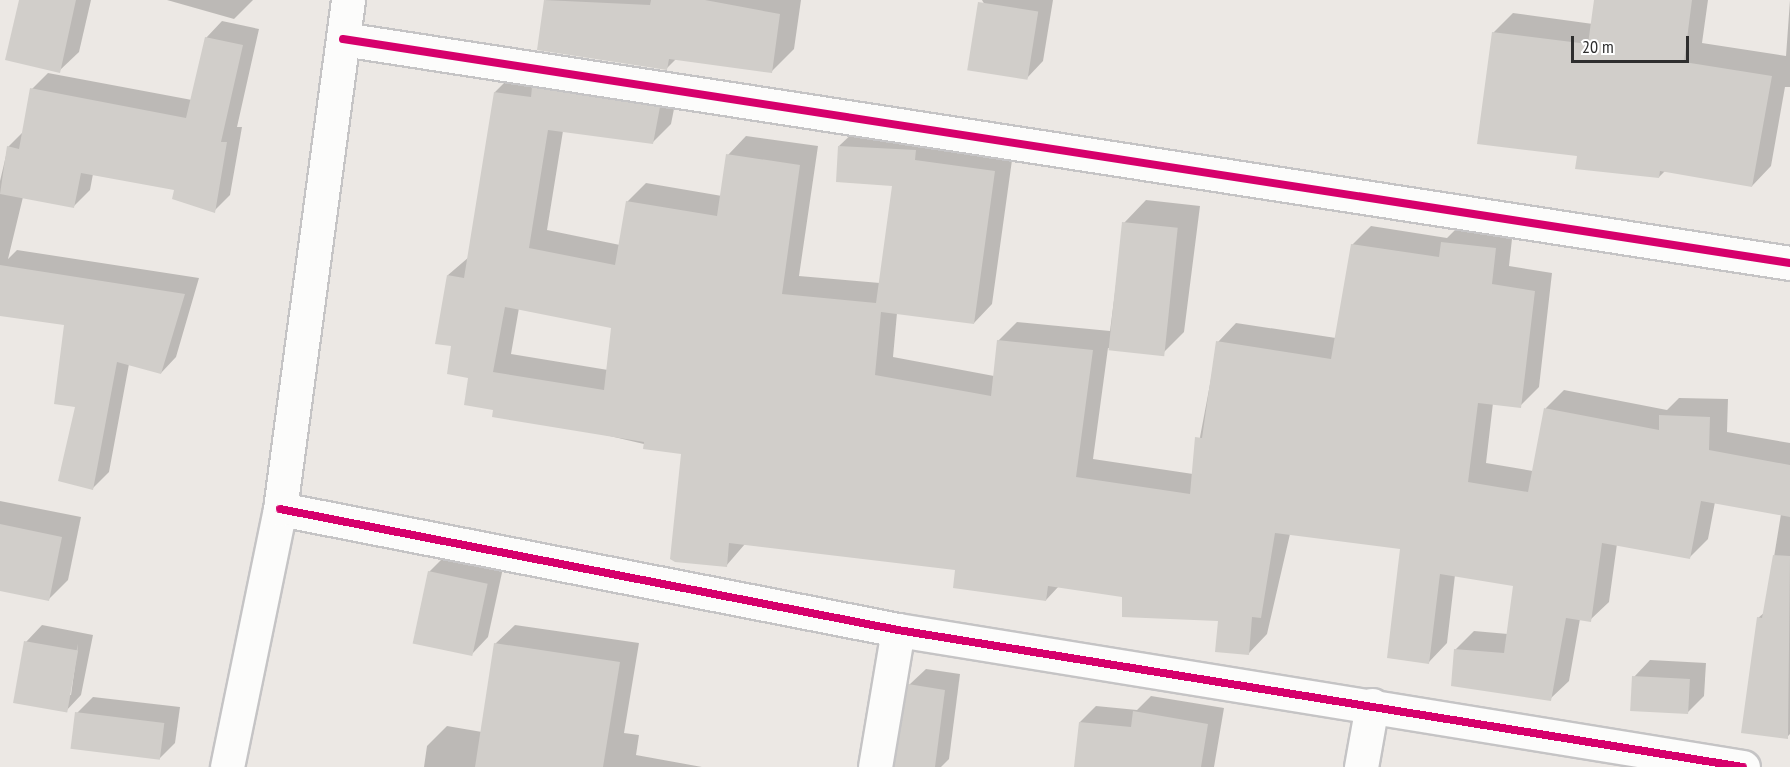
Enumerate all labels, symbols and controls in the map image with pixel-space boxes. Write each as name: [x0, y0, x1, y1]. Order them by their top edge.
scale bar: [1574, 24, 1692, 62]
text: 20 m: [1582, 35, 1614, 58]

